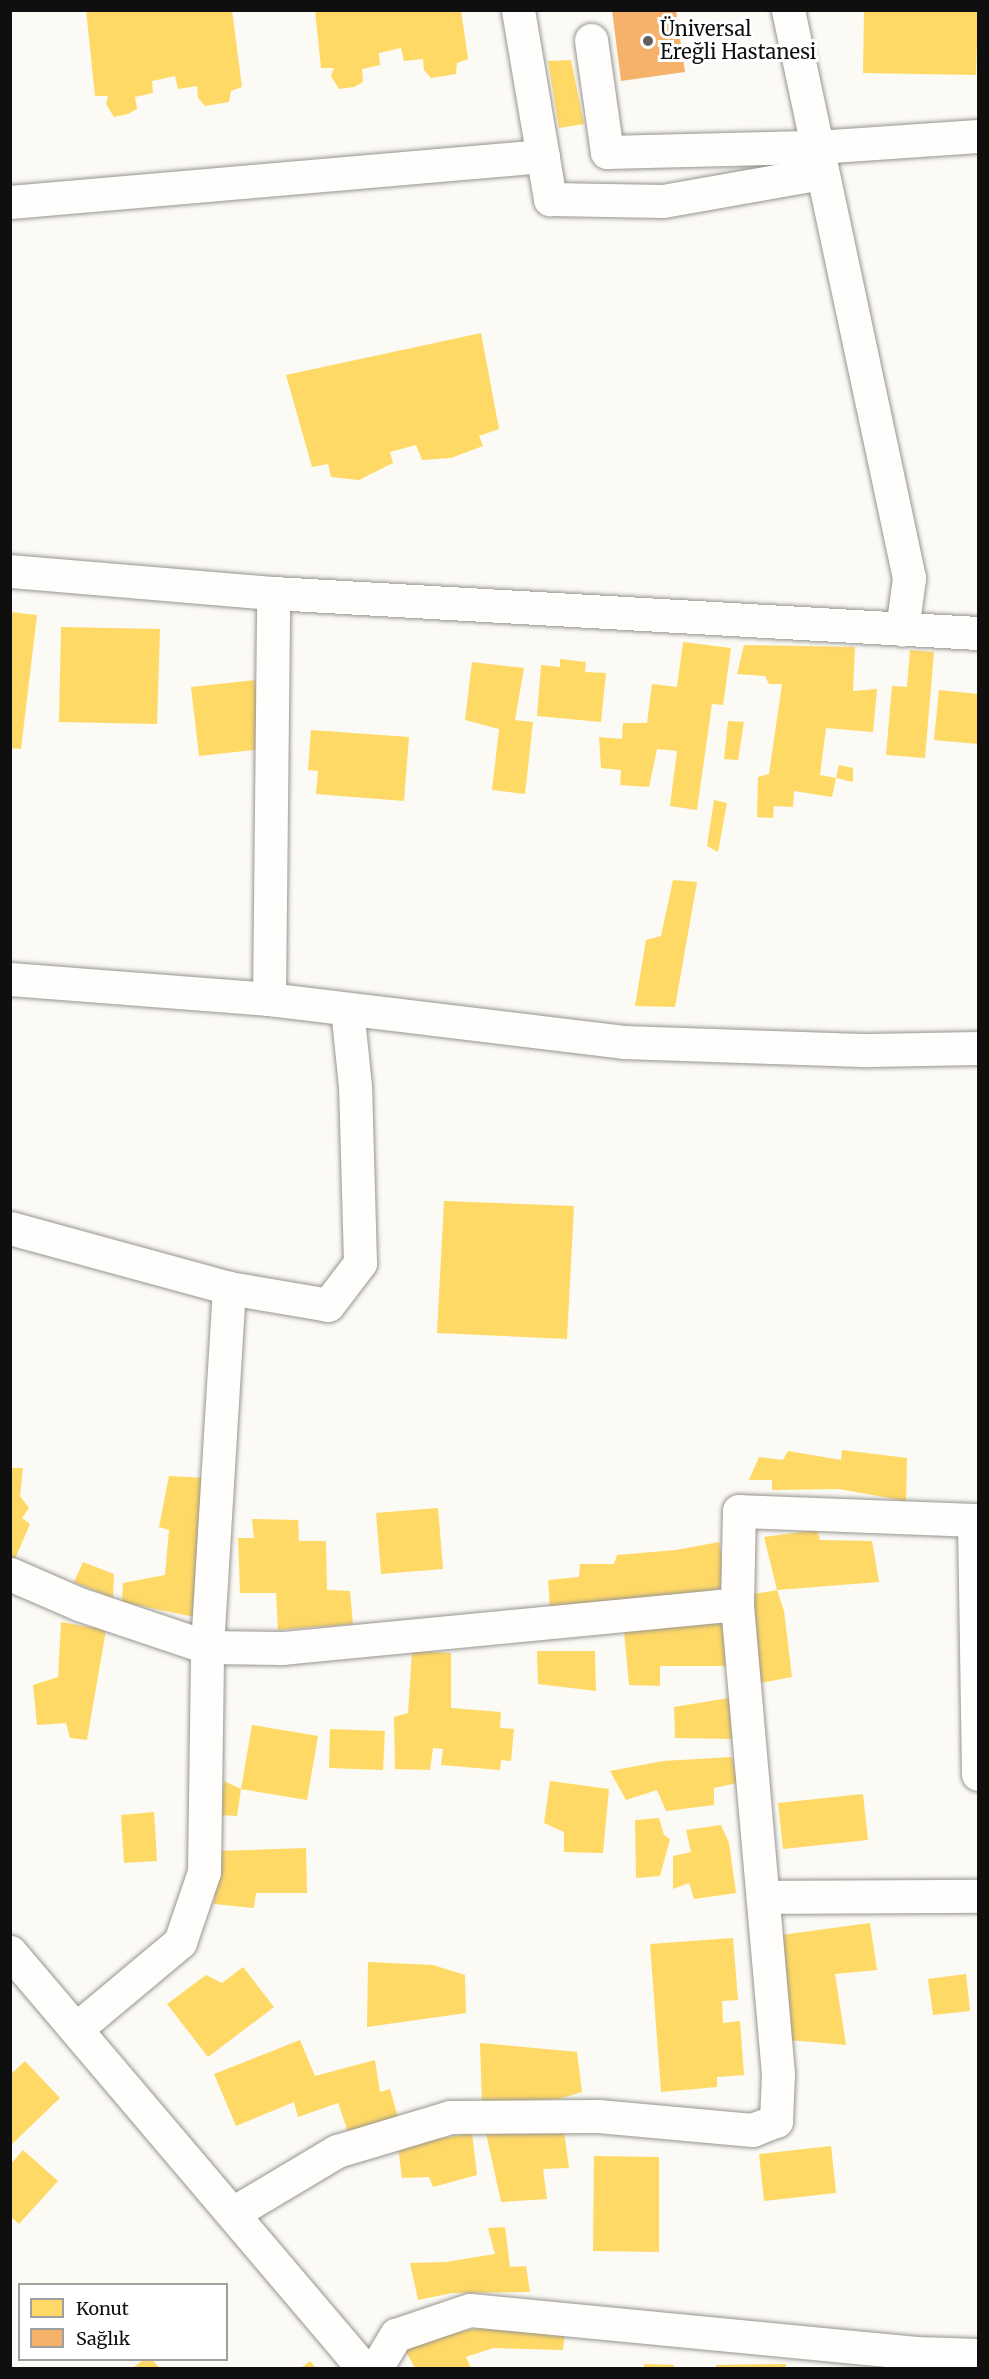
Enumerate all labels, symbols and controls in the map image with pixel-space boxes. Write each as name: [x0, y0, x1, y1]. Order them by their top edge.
place label: Üniversal Ereğli Hastanesi: [660, 17, 816, 64]
marker: Üniversal Ereğli Hastanesi: [641, 34, 655, 48]
legend: [18, 2283, 228, 2361]
text: Konut: [76, 2297, 129, 2320]
text: Sağlık: [76, 2327, 130, 2350]

